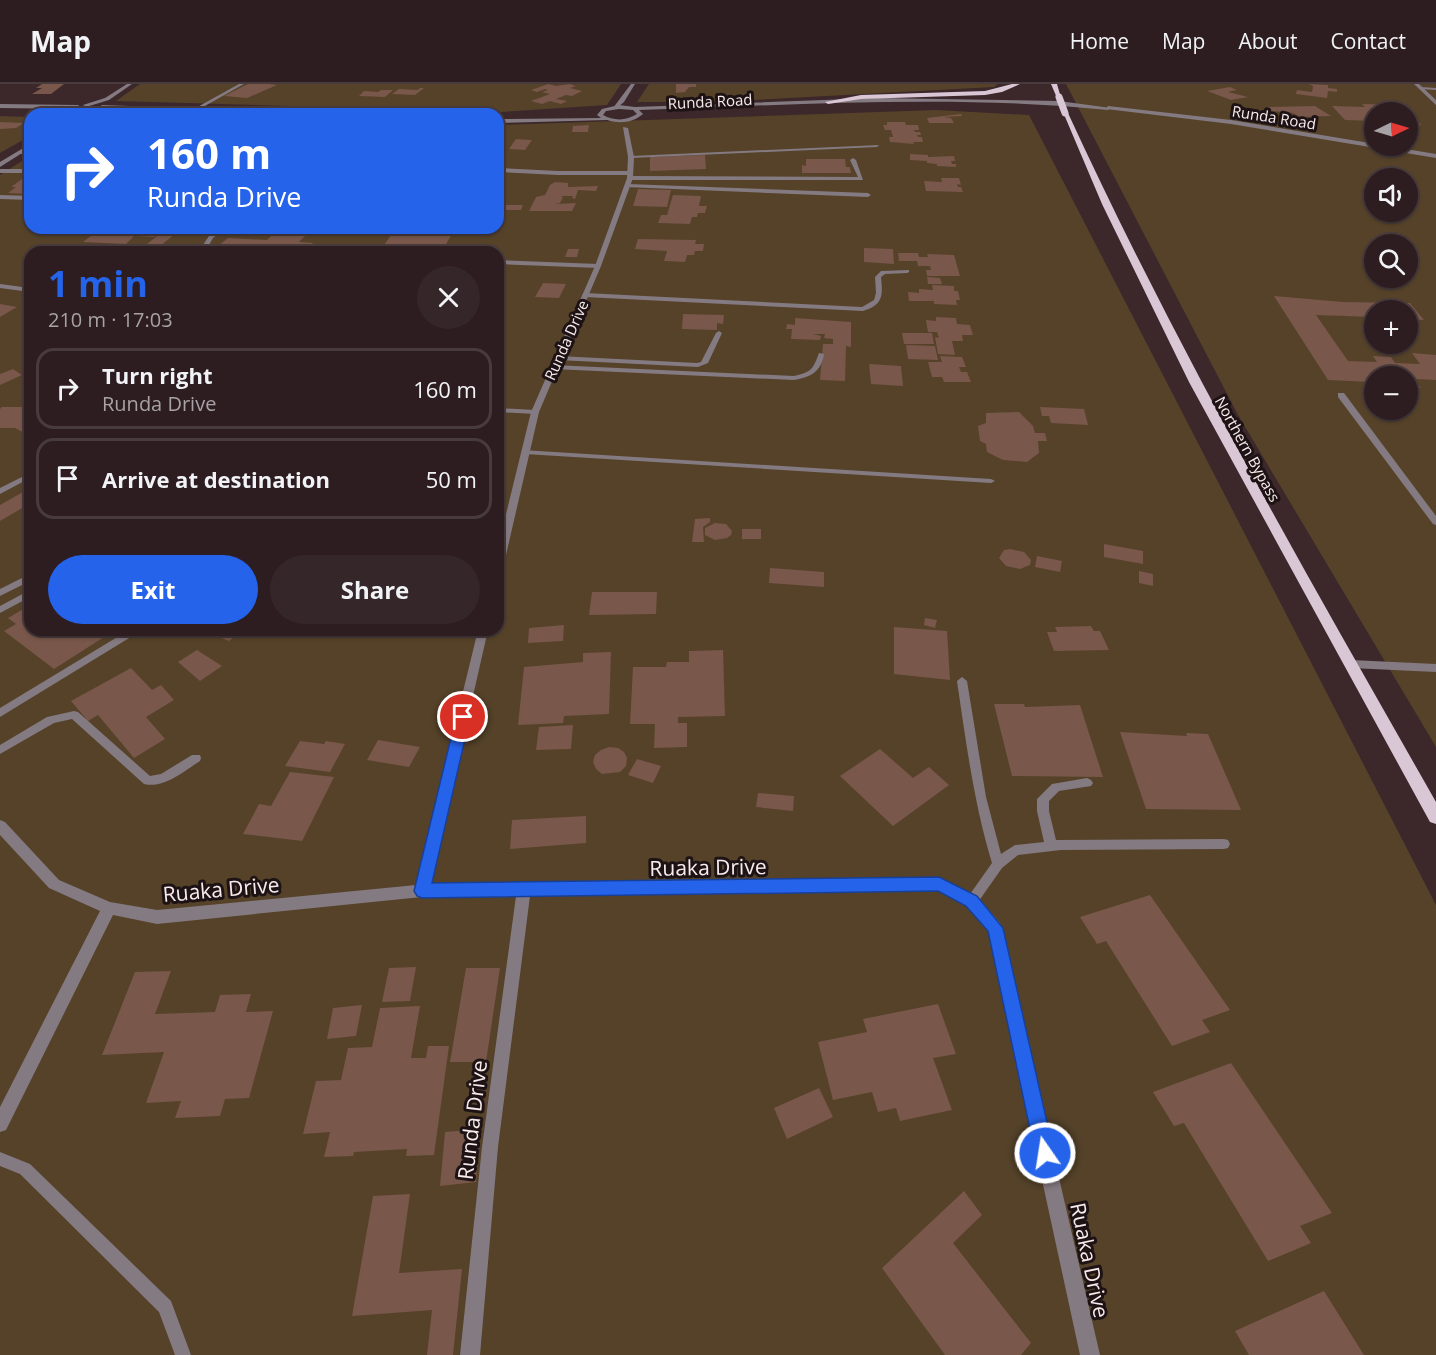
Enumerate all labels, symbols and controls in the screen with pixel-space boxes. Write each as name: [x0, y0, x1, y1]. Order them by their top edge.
text: Map: [30, 22, 91, 60]
text: Home: [1070, 27, 1129, 55]
text: Map: [1162, 27, 1205, 55]
text: About: [1238, 27, 1298, 55]
text: Contact: [1331, 27, 1406, 55]
street label: Runda Road: [667, 89, 753, 113]
street label: Runda Road: [1231, 100, 1317, 134]
north arrow: [1364, 102, 1418, 156]
map controls: [1364, 102, 1418, 420]
text: 160 m: [147, 124, 271, 181]
icon: right: [48, 132, 126, 210]
button: sound: [1364, 168, 1418, 222]
text: Runda Drive: [147, 178, 301, 215]
button: search: [1364, 234, 1418, 288]
text: 1 min: [48, 259, 148, 308]
button: close: [417, 266, 480, 329]
street label: Runda Drive: [539, 297, 593, 383]
button: +: [1364, 300, 1418, 354]
text: 210 m · 17:03: [48, 306, 173, 333]
text: Turn right: [102, 360, 213, 390]
button: −: [1364, 366, 1418, 420]
icon: right: [51, 372, 84, 405]
text: 160 m: [413, 374, 477, 404]
text: Runda Drive: [102, 390, 216, 417]
street label: Northern Bypass: [1211, 393, 1285, 505]
icon: arrive: [51, 462, 84, 495]
text: Arrive at destination: [102, 464, 330, 494]
text: 50 m: [426, 464, 477, 494]
button: Exit: [48, 555, 258, 624]
button: Share: [270, 555, 480, 624]
pin: [437, 691, 488, 742]
icon: arrive: [446, 700, 479, 733]
street label: Ruaka Drive: [649, 852, 767, 882]
street label: Ruaka Drive: [161, 870, 281, 908]
street label: Runda Drive: [451, 1059, 493, 1181]
position arrow: [1013, 1121, 1077, 1185]
street label: Ruaka Drive: [1064, 1200, 1116, 1320]

